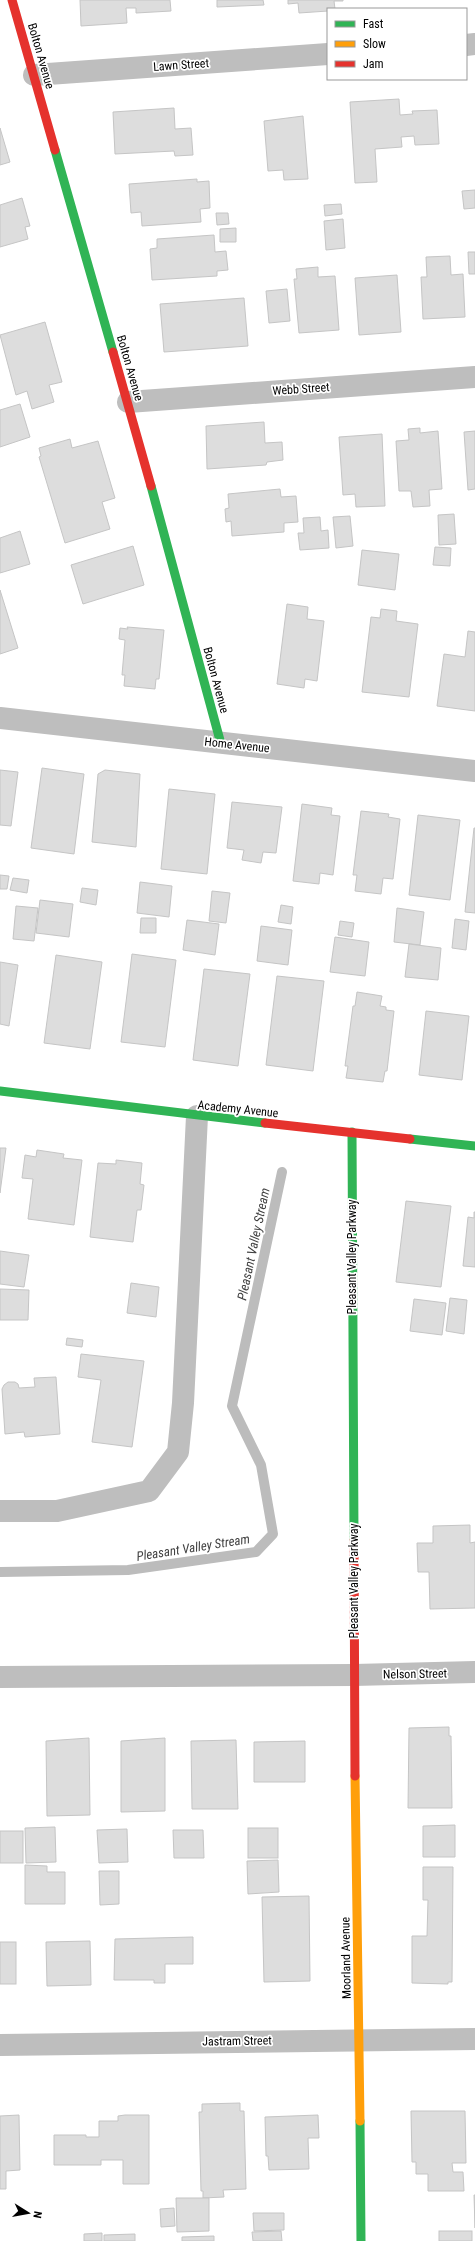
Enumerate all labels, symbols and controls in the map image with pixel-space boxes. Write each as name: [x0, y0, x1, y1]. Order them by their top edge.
legend: [327, 8, 467, 80]
text: Fast: [363, 17, 384, 31]
street label: Bolton Avenue: [25, 21, 57, 91]
text: Slow: [363, 37, 386, 51]
street label: Lawn Street: [153, 56, 210, 74]
text: Jam: [363, 57, 384, 71]
street label: Bolton Avenue: [114, 333, 146, 403]
street label: Webb Street: [272, 380, 331, 398]
street label: Bolton Avenue: [200, 645, 232, 715]
street label: Home Avenue: [204, 735, 271, 755]
street label: Academy Avenue: [197, 1098, 279, 1120]
water label: Pleasant Valley Stream: [234, 1187, 273, 1302]
street label: Pleasant Valley Parkway: [345, 1200, 359, 1314]
street label: Pleasant Valley Parkway: [347, 1524, 361, 1638]
water label: Pleasant Valley Stream: [135, 1531, 251, 1564]
street label: Nelson Street: [383, 1666, 448, 1682]
street label: Moorland Avenue: [338, 1916, 354, 1999]
street label: Jastram Street: [202, 2033, 272, 2049]
north arrow: [8, 2193, 48, 2233]
text: N: [30, 2210, 44, 2220]

